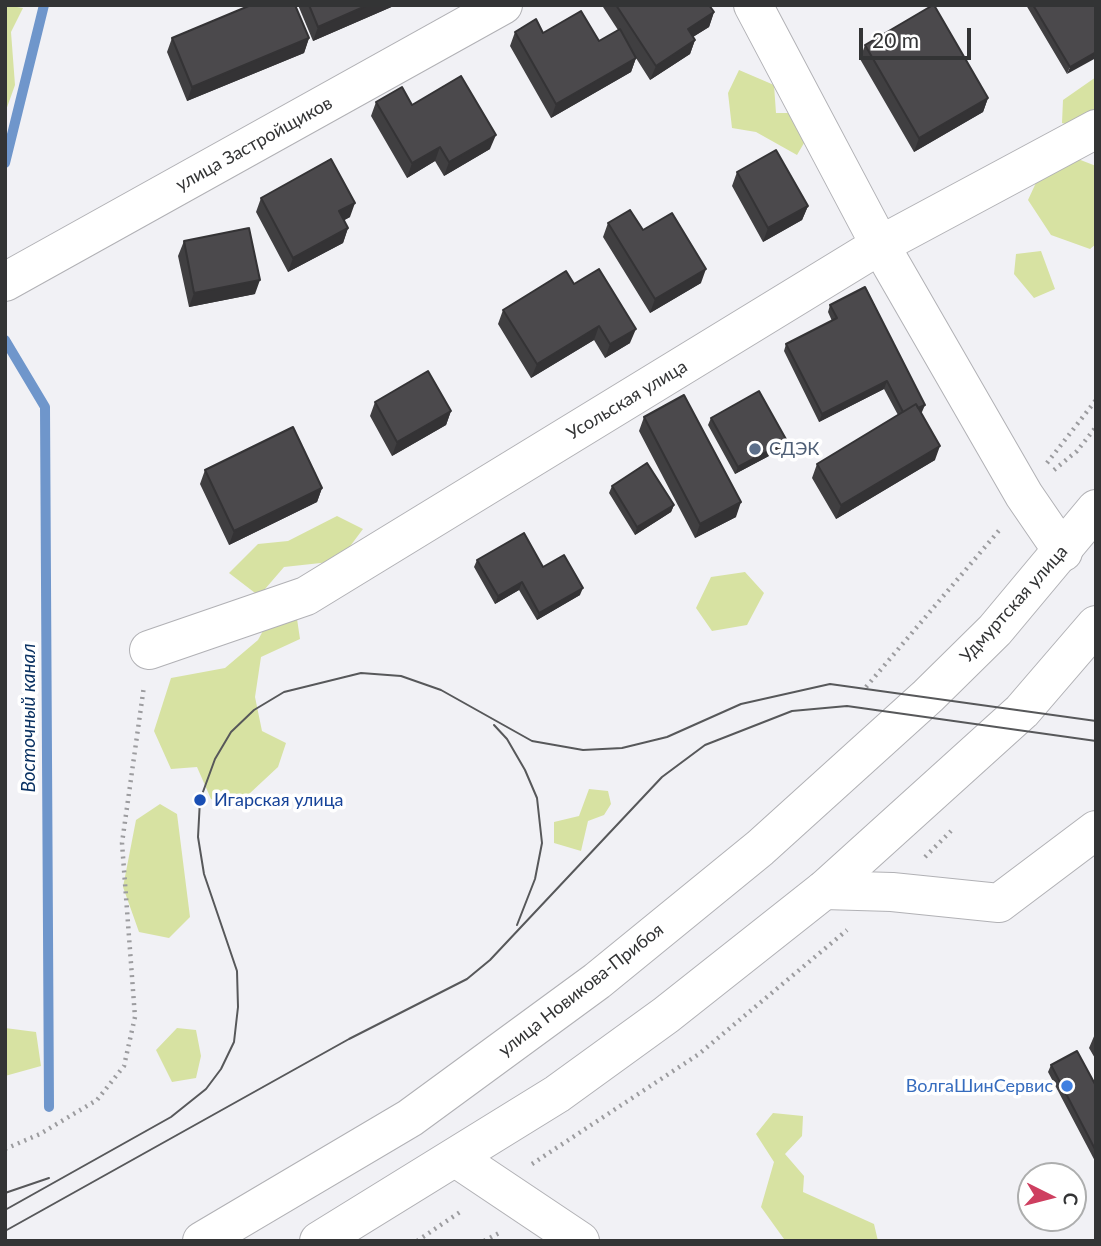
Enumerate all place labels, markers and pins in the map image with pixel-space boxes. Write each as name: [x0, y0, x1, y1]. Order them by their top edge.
place label: СДЭК: [769, 438, 819, 460]
marker: СДЭК: [747, 441, 763, 457]
place label: Игарская улица: [214, 789, 343, 811]
marker: Игарская улица: [192, 792, 208, 808]
place label: ВолгаШинСервис: [906, 1075, 1053, 1097]
marker: ВолгаШинСервис: [1059, 1078, 1075, 1094]

